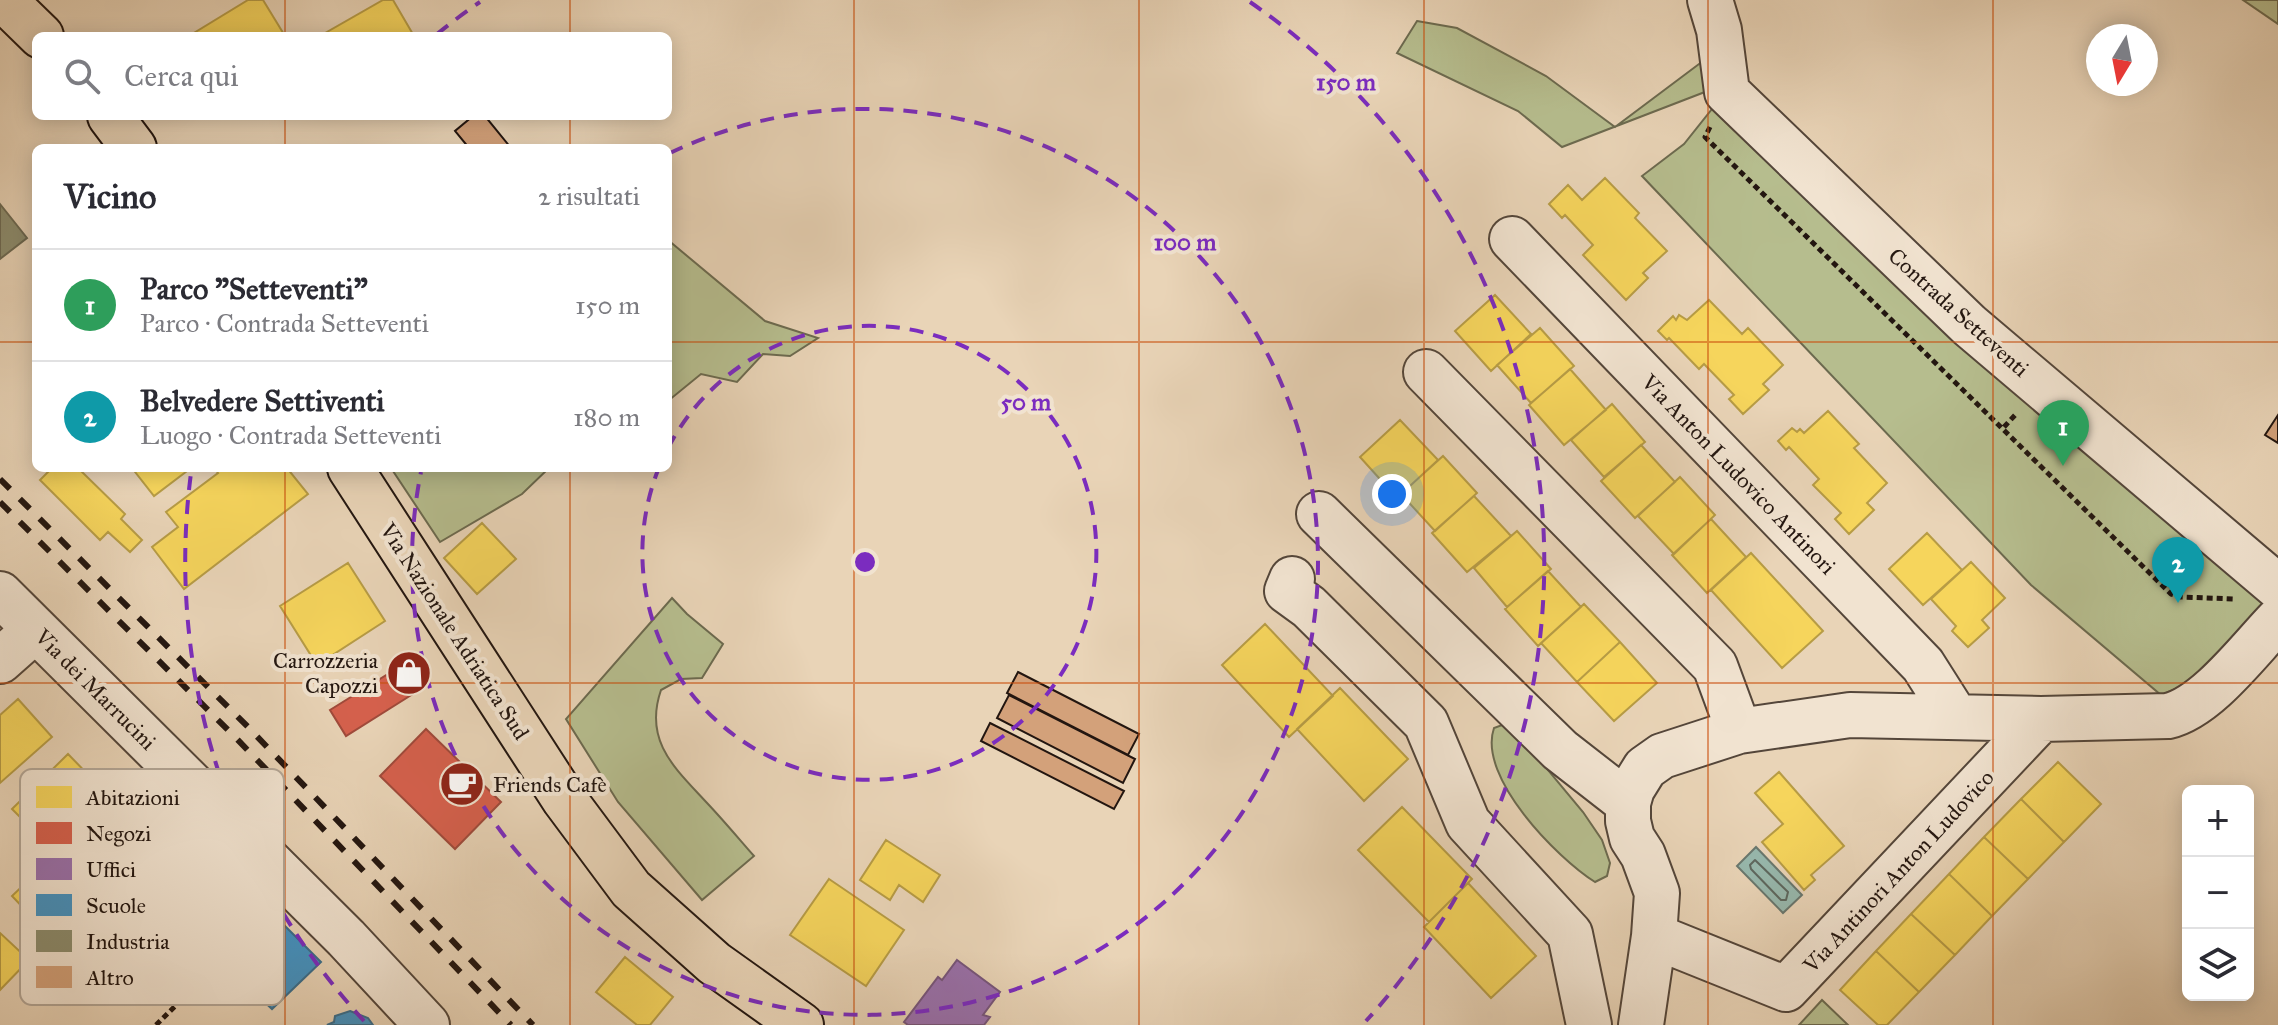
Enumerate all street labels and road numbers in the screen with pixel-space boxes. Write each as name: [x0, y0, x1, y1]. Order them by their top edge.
street label: Contrada Setteventi: [1883, 242, 2035, 383]
street label: Via Anton Ludovico Antinori: [1635, 368, 1841, 580]
street label: Via Nazionale Adriatica Sud: [374, 517, 535, 745]
street label: Via dei Marrucini: [29, 623, 162, 755]
street label: Via Antinori Anton Ludovico: [1797, 764, 1999, 979]

